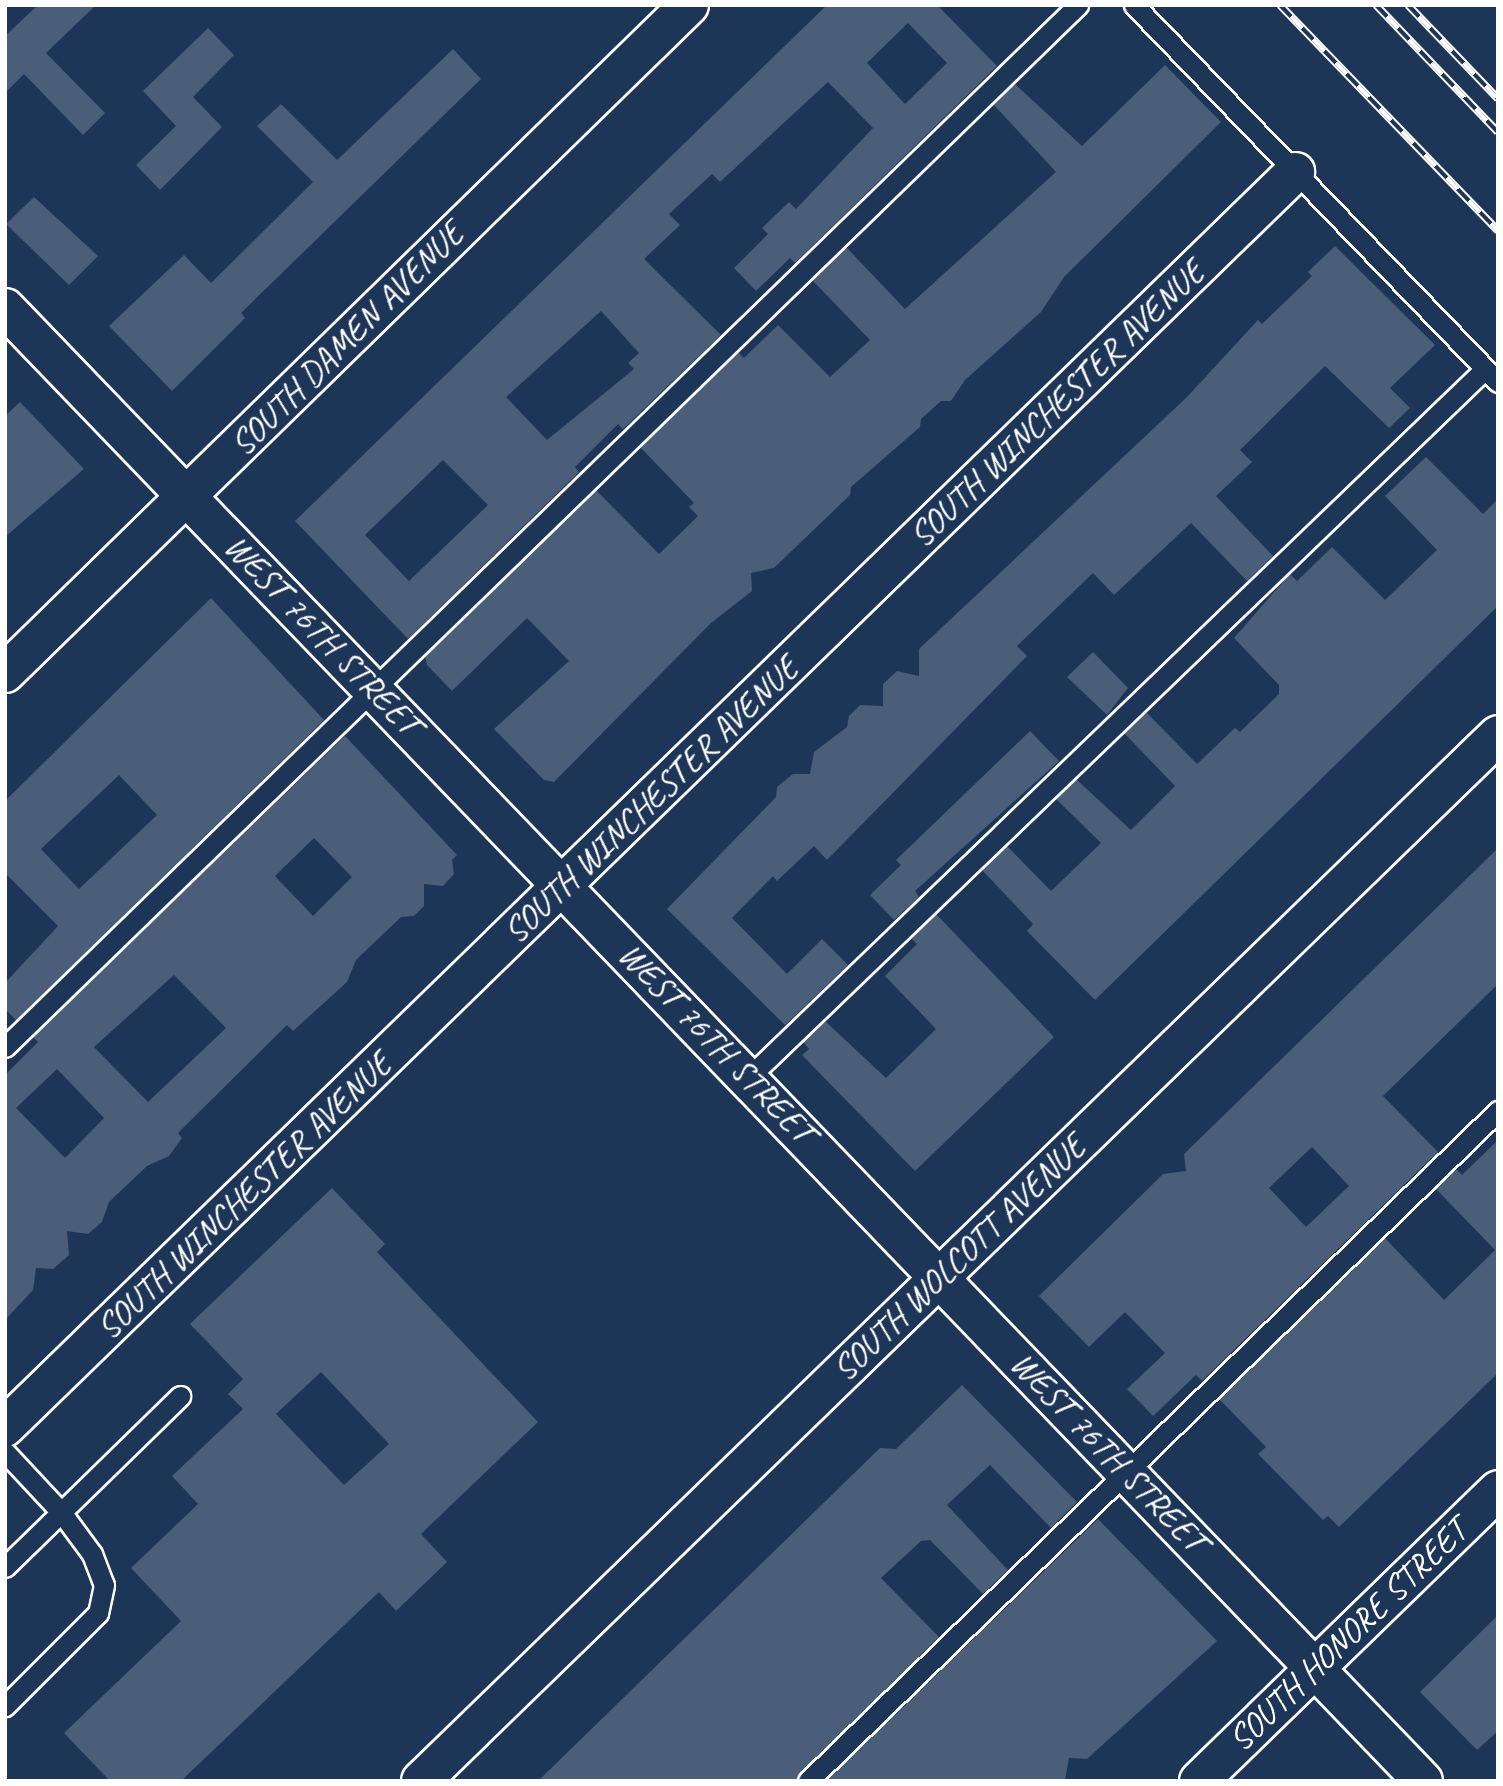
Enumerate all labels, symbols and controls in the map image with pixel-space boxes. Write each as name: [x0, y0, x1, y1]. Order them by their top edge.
street label: SOUTH DAMEN AVENUE: [222, 214, 472, 464]
street label: SOUTH WINCHESTER AVENUE: [900, 251, 1214, 557]
street label: WEST 76TH STREET: [216, 526, 428, 744]
street label: SOUTH WINCHESTER AVENUE: [494, 647, 808, 953]
street label: WEST 76TH STREET: [610, 934, 822, 1152]
street label: SOUTH WINCHESTER AVENUE: [87, 1043, 401, 1349]
street label: SOUTH WOLCOTT AVENUE: [825, 1127, 1093, 1389]
street label: WEST 76TH STREET: [1002, 1343, 1214, 1561]
street label: SOUTH HONORE STREET: [1219, 1510, 1477, 1760]

